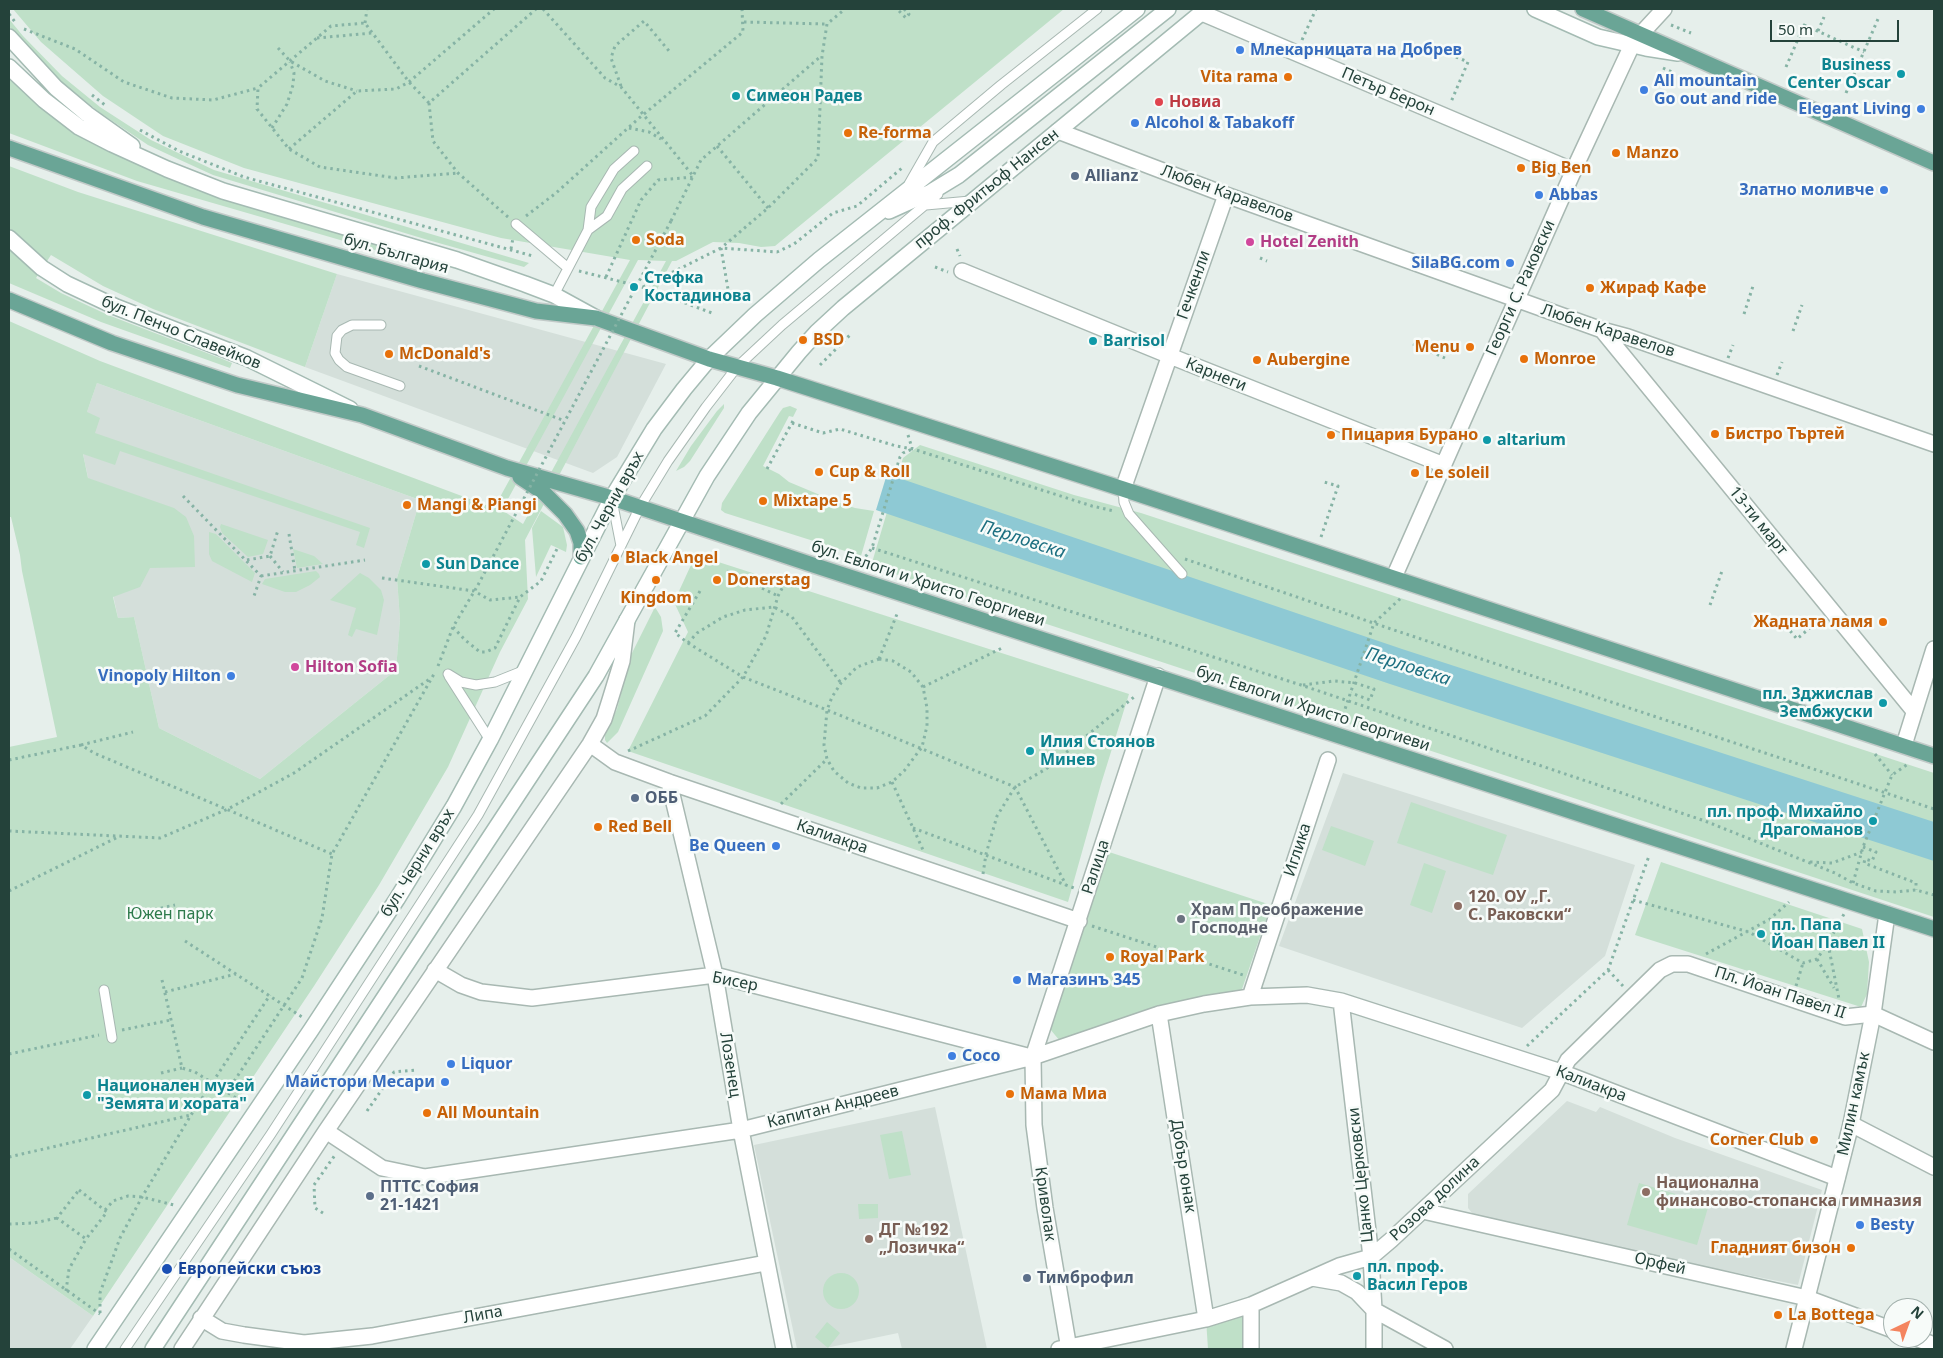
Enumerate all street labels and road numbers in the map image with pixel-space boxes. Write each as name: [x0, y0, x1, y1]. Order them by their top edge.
street label: Петър Берон: [1339, 64, 1437, 120]
street label: проф. Фритьоф Нансен: [911, 125, 1063, 253]
street label: Любен Каравелов: [1158, 161, 1296, 227]
street label: Георги С. Раковски: [1482, 217, 1560, 359]
street label: бул. България: [341, 230, 451, 278]
street label: Гечкенли: [1173, 248, 1215, 322]
street label: бул. Пенчо Славейков: [98, 292, 264, 374]
street label: Любен Каравелов: [1539, 300, 1677, 362]
street label: Карнеги: [1183, 354, 1249, 396]
street label: бул. Черни връх: [572, 448, 648, 566]
street label: 13-ти март: [1724, 483, 1792, 559]
street label: бул. Евлоги и Христо Георгиеви: [809, 537, 1047, 631]
street label: бул. Евлоги и Христо Георгиеви: [1194, 662, 1432, 756]
street label: бул. Черни връх: [377, 805, 459, 921]
street label: Калиакра: [794, 816, 870, 858]
street label: Иглика: [1280, 821, 1316, 879]
street label: Ралица: [1078, 837, 1114, 897]
street label: Пл. Йоан Павел II: [1712, 963, 1848, 1023]
street label: Бисер: [711, 968, 759, 996]
street label: Лозенец: [715, 1031, 745, 1099]
street label: Милин камък: [1834, 1050, 1874, 1158]
street label: Калиакра: [1553, 1062, 1629, 1106]
street label: Капитан Андреев: [765, 1081, 901, 1133]
street label: Цанко Церковски: [1344, 1106, 1378, 1244]
street label: Добър юнак: [1166, 1118, 1200, 1214]
street label: Розова долина: [1386, 1153, 1484, 1245]
street label: Криволак: [1030, 1166, 1060, 1242]
street label: Орфей: [1632, 1249, 1688, 1279]
street label: Липа: [462, 1302, 504, 1328]

